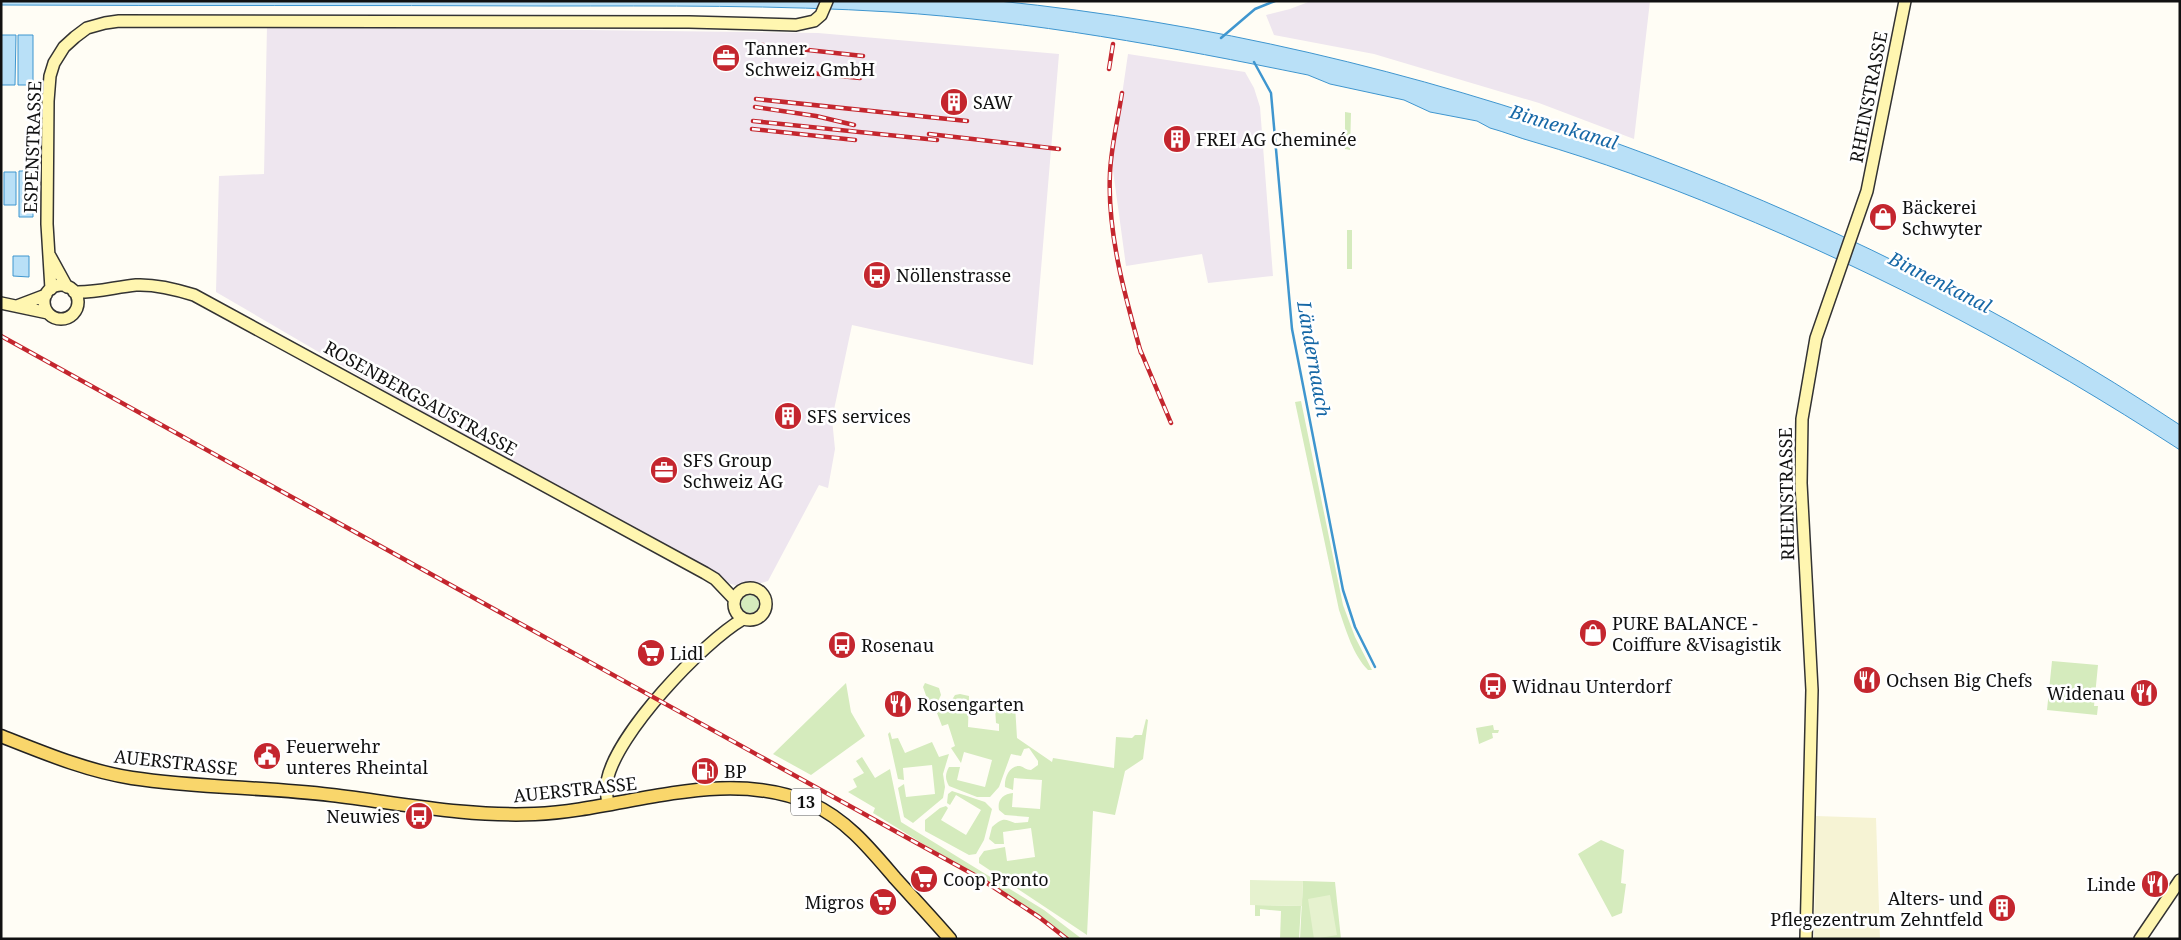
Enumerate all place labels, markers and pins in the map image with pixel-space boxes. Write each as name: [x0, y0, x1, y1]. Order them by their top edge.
place label: Tanner Schweiz GmbH: [745, 36, 875, 81]
office icon: Tanner Schweiz GmbH: [711, 43, 741, 73]
building icon: SAW: [939, 87, 969, 117]
place label: SAW: [973, 90, 1013, 114]
building icon: FREI AG Cheminée: [1162, 124, 1192, 154]
place label: FREI AG Cheminée: [1196, 127, 1357, 151]
place label: Bäckerei Schwyter: [1902, 195, 1983, 240]
shop icon: Bäckerei Schwyter: [1868, 202, 1898, 232]
bus stop icon: Nöllenstrasse: [862, 260, 892, 290]
place label: Nöllenstrasse: [896, 263, 1011, 287]
building icon: SFS services: [773, 401, 803, 431]
place label: SFS services: [807, 404, 911, 428]
place label: SFS Group Schweiz AG: [683, 448, 783, 493]
office icon: SFS Group Schweiz AG: [649, 455, 679, 485]
place label: PURE BALANCE - Coiffure &Visagistik: [1612, 611, 1782, 656]
shop icon: PURE BALANCE - Coiffure &Visagistik: [1578, 618, 1608, 648]
bus stop icon: Rosenau: [827, 630, 857, 660]
place label: Rosenau: [861, 633, 935, 657]
supermarket icon: Lidl: [636, 638, 666, 668]
place label: Lidl: [670, 641, 704, 665]
restaurant icon: Ochsen Big Chefs: [1852, 665, 1882, 695]
place label: Ochsen Big Chefs: [1886, 668, 2032, 692]
bus stop icon: Widnau Unterdorf: [1478, 671, 1508, 701]
place label: Widnau Unterdorf: [1512, 674, 1672, 698]
restaurant icon: Widenau: [2129, 678, 2159, 708]
place label: Widenau: [2047, 681, 2126, 705]
restaurant icon: Rosengarten: [883, 689, 913, 719]
place label: Rosengarten: [917, 692, 1025, 716]
place label: Feuerwehr unteres Rheintal: [286, 734, 429, 779]
public building icon: Feuerwehr unteres Rheintal: [252, 741, 282, 771]
fuel station icon: BP: [690, 756, 720, 786]
place label: BP: [724, 759, 747, 783]
bus stop icon: Neuwies: [404, 801, 434, 831]
place label: Neuwies: [326, 804, 400, 828]
supermarket icon: Coop Pronto: [909, 864, 939, 894]
place label: Coop Pronto: [943, 867, 1049, 891]
restaurant icon: Linde: [2140, 869, 2170, 899]
place label: Linde: [2087, 872, 2136, 896]
place label: Alters- und Pflegezentrum Zehntfeld: [1770, 886, 1983, 931]
supermarket icon: Migros: [868, 887, 898, 917]
place label: Migros: [805, 890, 864, 914]
building icon: Alters- und Pflegezentrum Zehntfeld: [1987, 893, 2017, 923]

